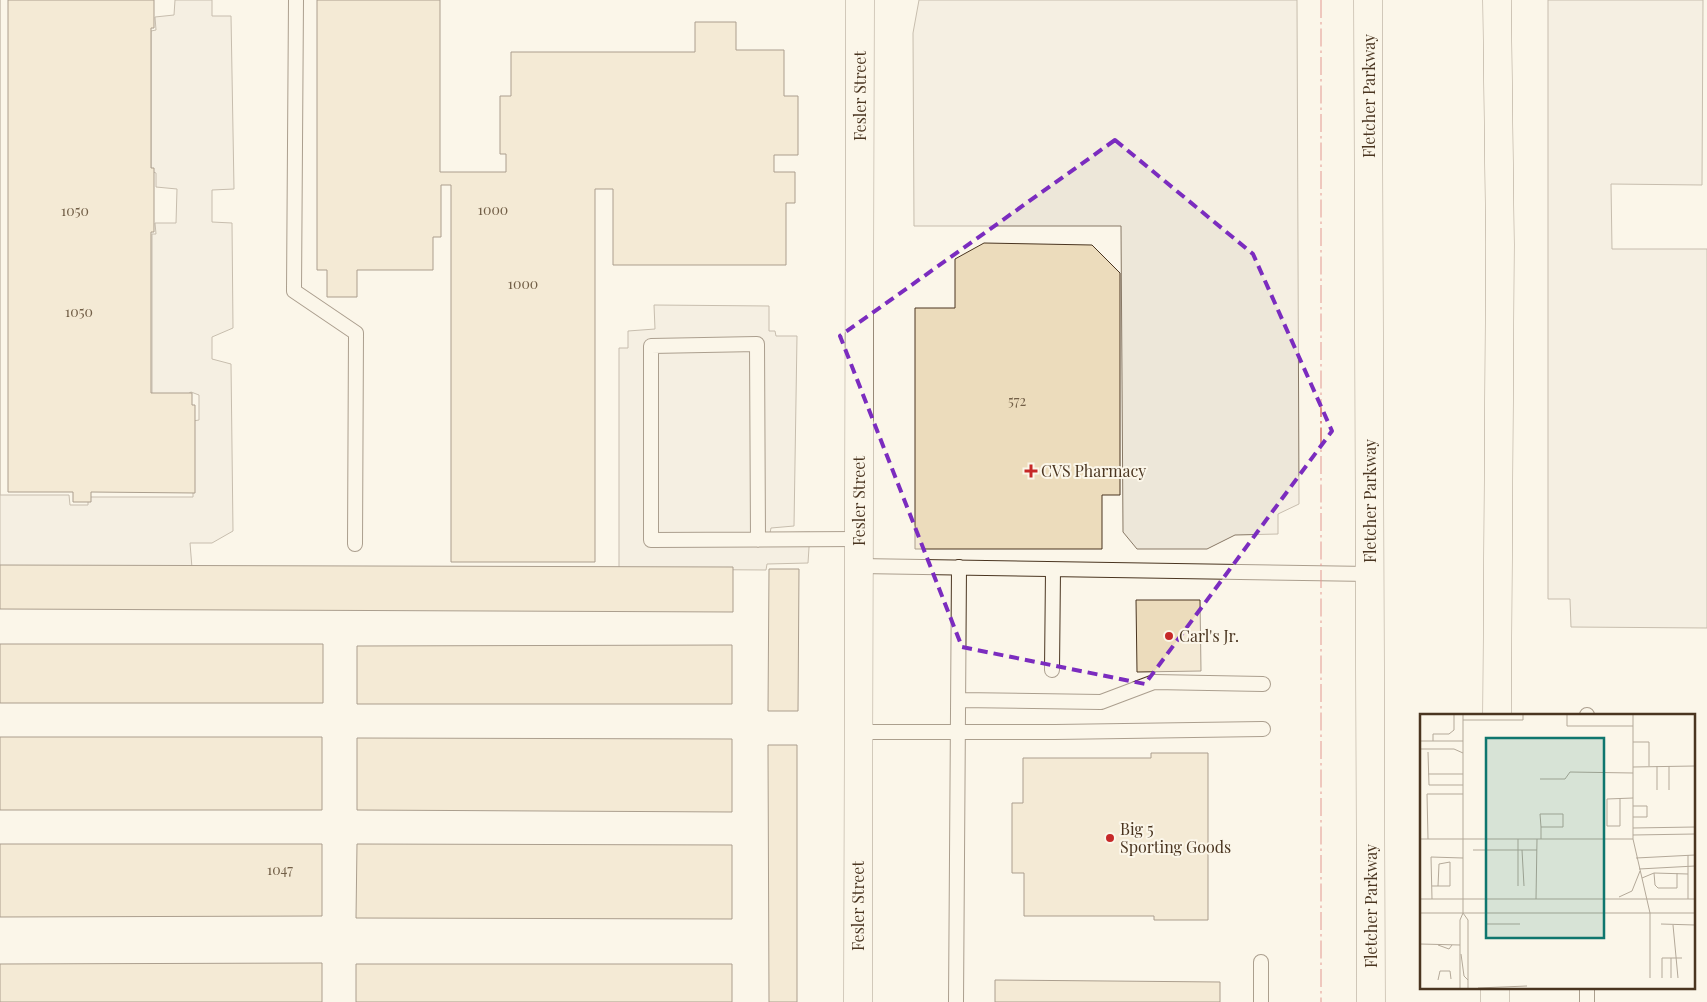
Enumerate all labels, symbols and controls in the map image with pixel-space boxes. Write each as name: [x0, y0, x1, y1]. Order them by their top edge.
street label: Fletcher Parkway: [1358, 34, 1379, 158]
street label: Fesler Street: [849, 51, 870, 141]
house number: 1000: [478, 200, 508, 219]
house number: 1050: [61, 201, 89, 220]
house number: 1000: [508, 274, 538, 293]
house number: 1050: [65, 302, 93, 321]
house number: 572: [1008, 391, 1026, 410]
street label: Fletcher Parkway: [1359, 439, 1380, 563]
street label: Fesler Street: [848, 456, 869, 546]
place label: CVS Pharmacy: [1041, 460, 1146, 481]
marker: CVS Pharmacy: [1025, 465, 1037, 477]
place label: Carl's Jr.: [1179, 625, 1239, 646]
marker: Carl's Jr.: [1163, 630, 1175, 642]
inset map: [1420, 714, 1694, 990]
place label: Big 5 Sporting Goods: [1120, 818, 1231, 857]
marker: Big 5 Sporting Goods: [1104, 832, 1116, 844]
street label: Fletcher Parkway: [1360, 844, 1381, 968]
house number: 1047: [267, 860, 293, 879]
street label: Fesler Street: [847, 861, 868, 951]

